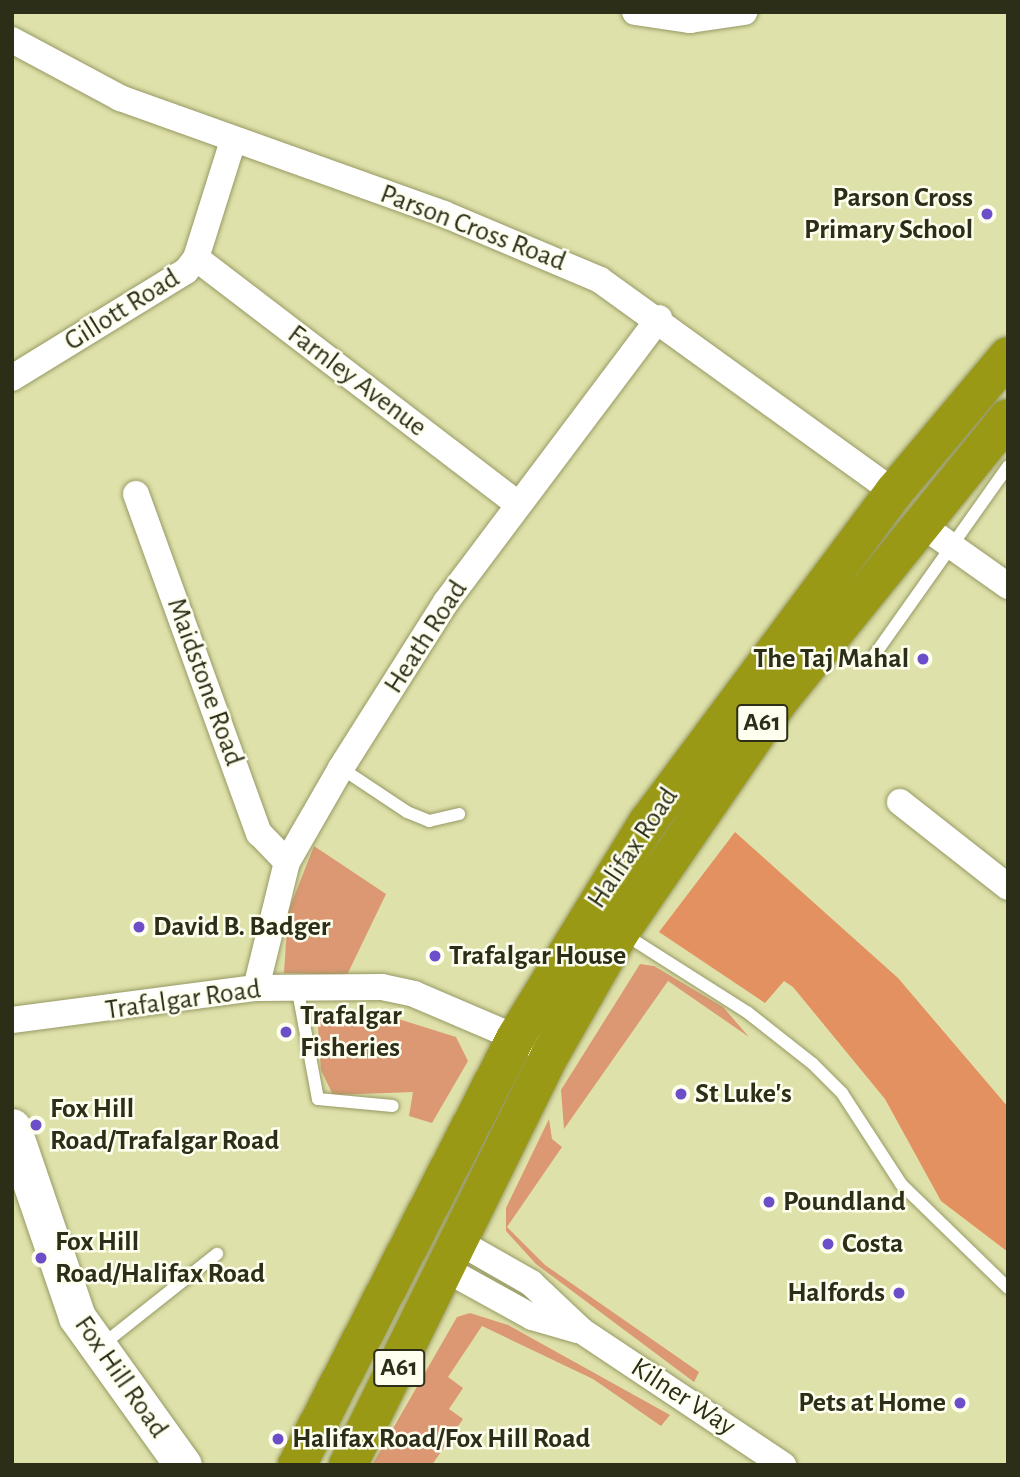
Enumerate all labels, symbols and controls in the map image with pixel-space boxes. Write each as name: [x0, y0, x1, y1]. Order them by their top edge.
street label: Parson Cross Road: [375, 177, 571, 279]
place label: Parson Cross Primary School: [804, 181, 973, 247]
marker: Parson Cross Primary School: [979, 206, 995, 222]
street label: Gillott Road: [58, 261, 186, 359]
street label: Farnley Avenue: [281, 318, 433, 444]
street label: Heath Road: [377, 574, 475, 700]
street label: Maidstone Road: [159, 594, 251, 770]
place label: The Taj Mahal: [753, 642, 909, 676]
marker: The Taj Mahal: [915, 651, 931, 667]
road number: A61: [736, 701, 788, 746]
street label: Halifax Road: [580, 781, 686, 915]
place label: David B. Badger: [153, 910, 330, 944]
marker: David B. Badger: [131, 919, 147, 935]
place label: Trafalgar House: [449, 939, 626, 973]
marker: Trafalgar House: [427, 948, 443, 964]
street label: Trafalgar Road: [103, 972, 263, 1028]
place label: Trafalgar Fisheries: [300, 999, 402, 1065]
marker: Trafalgar Fisheries: [278, 1024, 294, 1040]
place label: St Luke's: [695, 1077, 792, 1111]
marker: St Luke's: [673, 1086, 689, 1102]
place label: Fox Hill Road/Trafalgar Road: [50, 1092, 279, 1158]
marker: Fox Hill Road/Trafalgar Road: [28, 1117, 44, 1133]
place label: Poundland: [783, 1185, 906, 1219]
marker: Poundland: [761, 1194, 777, 1210]
place label: Fox Hill Road/Halifax Road: [55, 1225, 265, 1291]
place label: Costa: [842, 1227, 904, 1261]
marker: Costa: [820, 1236, 836, 1252]
marker: Fox Hill Road/Halifax Road: [33, 1250, 49, 1266]
place label: Halfords: [787, 1276, 885, 1310]
marker: Halfords: [891, 1285, 907, 1301]
street label: Fox Hill Road: [67, 1309, 175, 1445]
road number: A61: [373, 1345, 425, 1390]
street label: Kilner Way: [624, 1351, 742, 1443]
place label: Pets at Home: [798, 1386, 946, 1420]
marker: Pets at Home: [952, 1395, 968, 1411]
place label: Halifax Road/Fox Hill Road: [292, 1422, 590, 1456]
marker: Halifax Road/Fox Hill Road: [270, 1431, 286, 1447]

